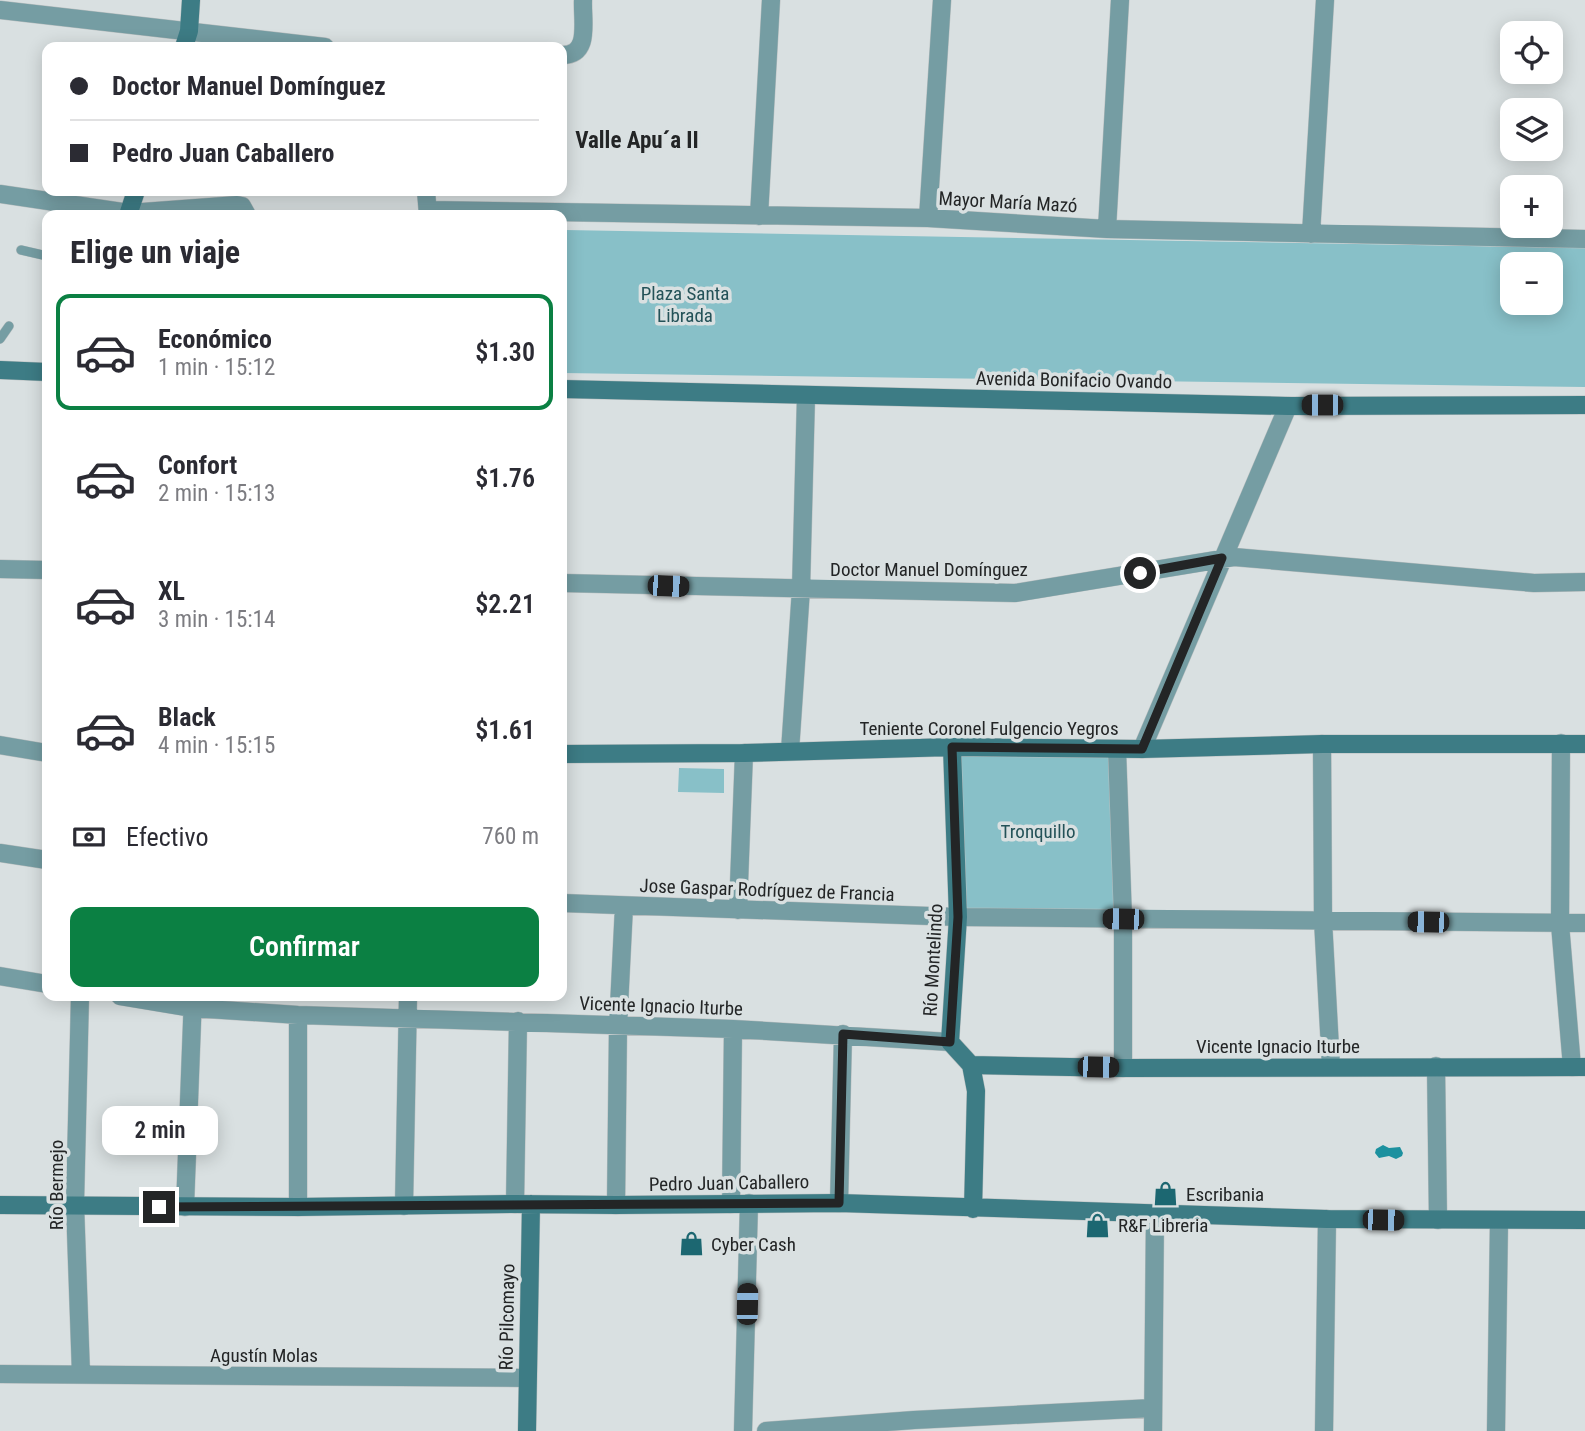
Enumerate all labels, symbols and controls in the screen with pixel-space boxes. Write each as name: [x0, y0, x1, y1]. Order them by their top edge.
map controls: [1500, 21, 1563, 315]
button: locate: [1500, 21, 1563, 84]
text: Doctor Manuel Domínguez: [112, 71, 386, 101]
button: layers: [1500, 98, 1563, 161]
district label: Valle Apu´a II: [575, 127, 699, 154]
text: Pedro Juan Caballero: [112, 138, 334, 168]
button: +: [1500, 175, 1563, 238]
street label: Mayor María Mazó: [938, 187, 1078, 217]
text: Elige un viaje: [70, 233, 240, 271]
button: −: [1500, 252, 1563, 315]
park label: Plaza Santa Librada: [641, 282, 729, 327]
icon: car: [74, 321, 137, 384]
text: Económico: [158, 324, 272, 354]
text: $1.30: [475, 337, 535, 367]
text: 1 min · 15:12: [158, 354, 275, 381]
street label: Avenida Bonifacio Ovando: [976, 367, 1172, 393]
car: [1302, 395, 1344, 416]
icon: car: [74, 447, 137, 510]
text: Confort: [158, 450, 237, 480]
text: $1.76: [475, 463, 535, 493]
text: 2 min · 15:13: [158, 480, 275, 507]
route start: [1124, 557, 1156, 589]
street label: Doctor Manuel Domínguez: [830, 558, 1028, 581]
icon: car: [74, 573, 137, 636]
car: [647, 575, 690, 597]
text: XL: [158, 576, 185, 606]
text: $2.21: [475, 589, 535, 619]
text: 3 min · 15:14: [158, 606, 275, 633]
icon: car: [74, 699, 137, 762]
text: Black: [158, 702, 216, 732]
text: $1.61: [475, 715, 535, 745]
street label: Teniente Coronel Fulgencio Yegros: [859, 717, 1119, 740]
text: 4 min · 15:15: [158, 732, 275, 759]
icon: cash: [70, 818, 108, 856]
park label: Tronquillo: [1001, 820, 1075, 843]
text: Efectivo: [126, 822, 208, 852]
text: 760 m: [482, 823, 539, 850]
street label: Jose Gaspar Rodríguez de Francia: [639, 874, 895, 906]
street label: Río Montelindo: [919, 903, 947, 1017]
button: Confirmar: [70, 907, 539, 987]
car: [1102, 908, 1145, 930]
car: [1407, 911, 1450, 933]
street label: Vicente Ignacio Iturbe: [579, 992, 743, 1020]
street label: Vicente Ignacio Iturbe: [1196, 1035, 1360, 1058]
car: [1077, 1056, 1120, 1078]
callout: 2 min: [101, 1106, 217, 1154]
text: 2 min: [135, 1117, 185, 1144]
street label: Río Bermejo: [45, 1140, 68, 1230]
street label: Pedro Juan Caballero: [649, 1170, 809, 1196]
shop icon: Escribania: [1152, 1180, 1180, 1208]
place label: Escribania: [1186, 1183, 1264, 1206]
route end: [143, 1191, 175, 1223]
car: [1362, 1209, 1405, 1231]
shop icon: R&F Libreria: [1084, 1211, 1112, 1239]
place label: R&F Libreria: [1118, 1214, 1208, 1237]
shop icon: Cyber Cash: [677, 1230, 705, 1258]
place label: Cyber Cash: [711, 1233, 796, 1256]
street label: Río Pilcomayo: [495, 1264, 519, 1370]
car: [737, 1283, 758, 1325]
street label: Agustín Molas: [210, 1344, 318, 1367]

